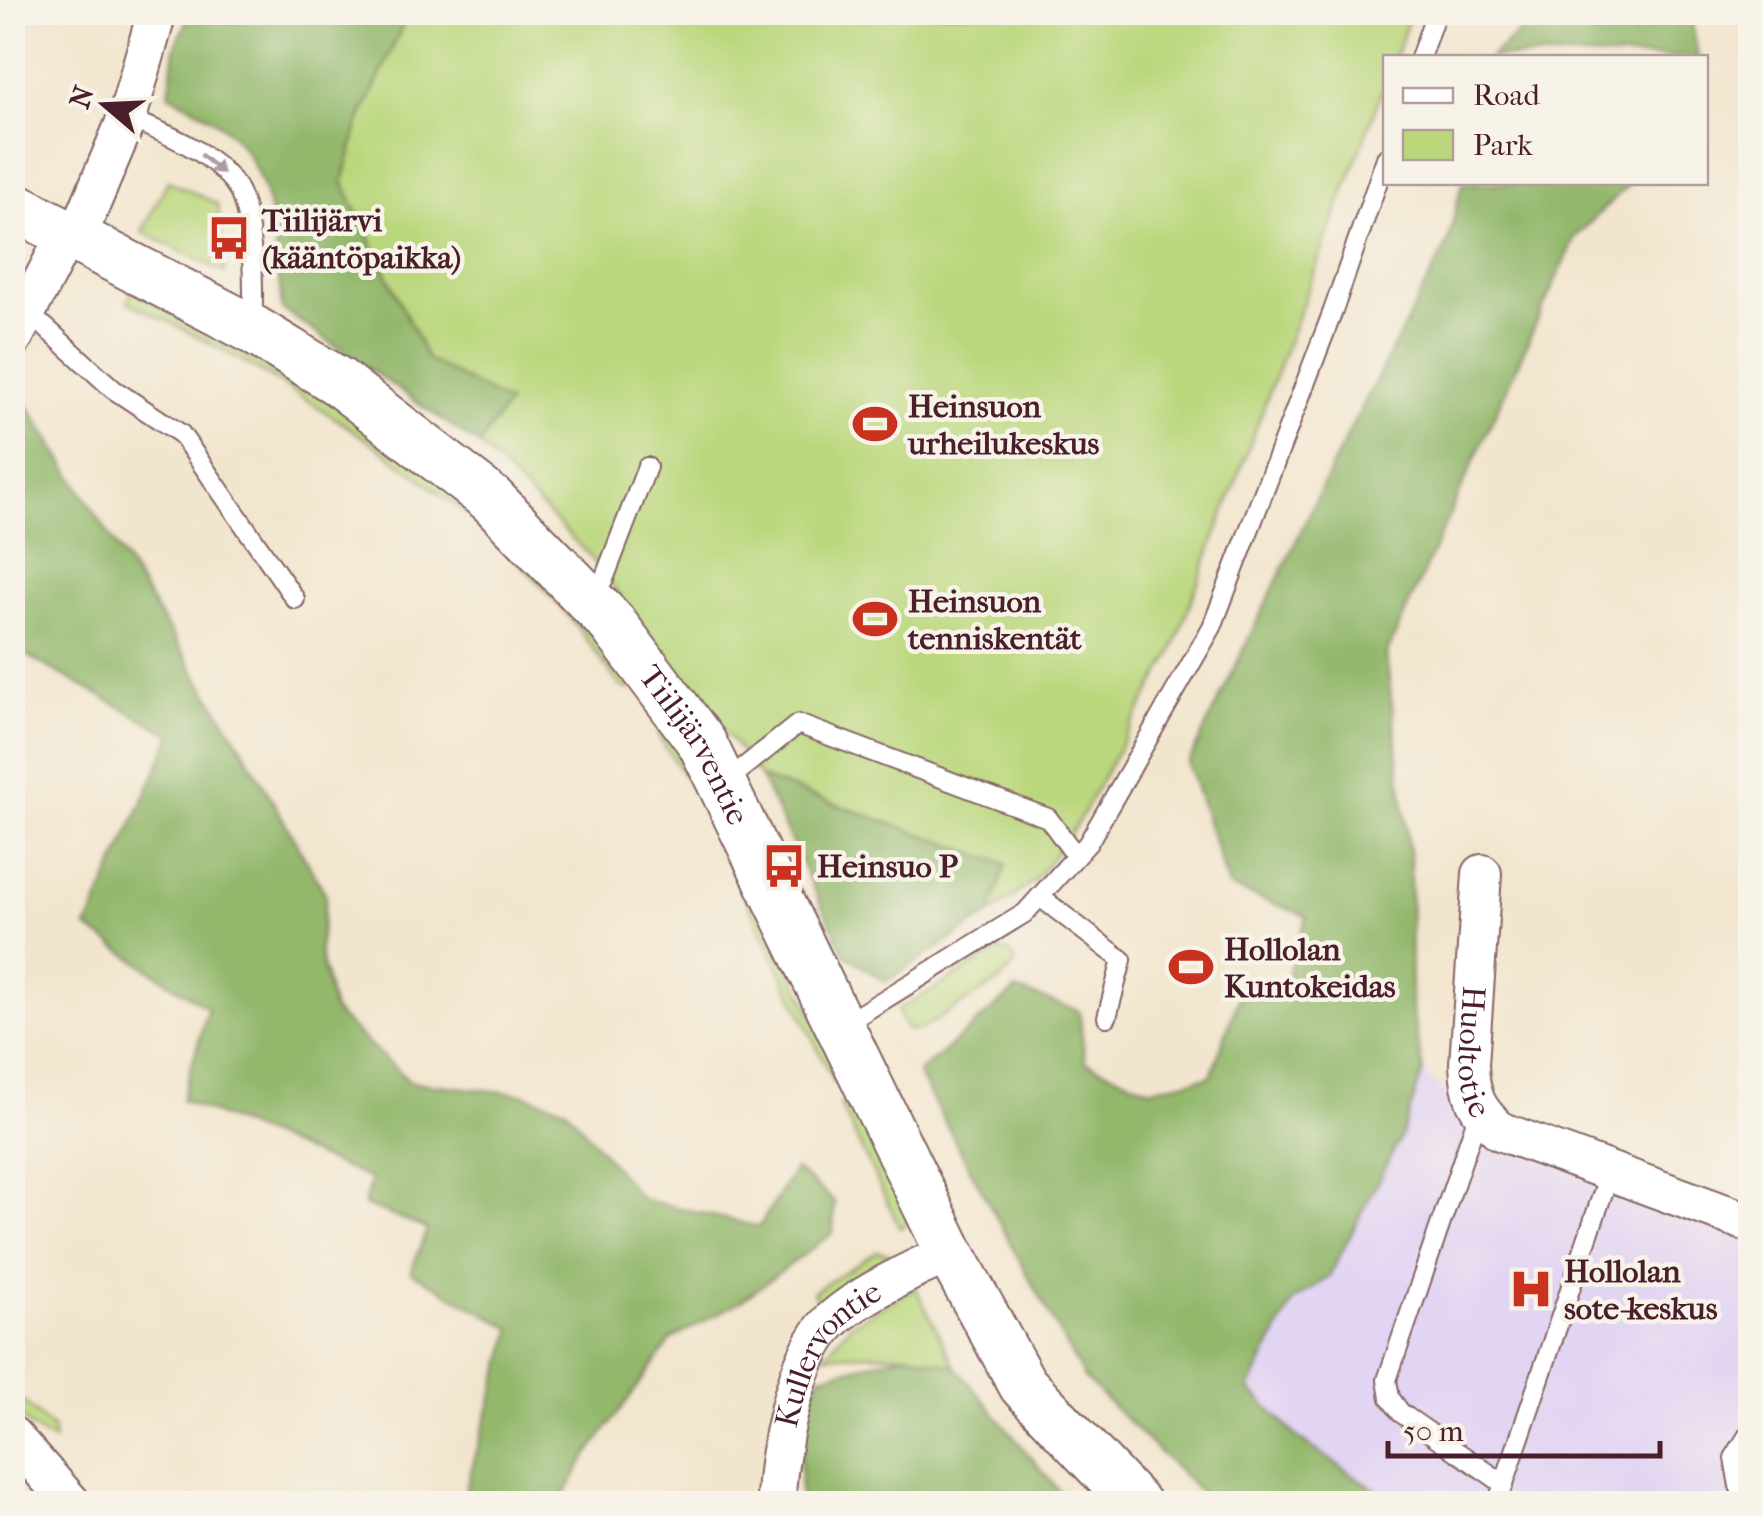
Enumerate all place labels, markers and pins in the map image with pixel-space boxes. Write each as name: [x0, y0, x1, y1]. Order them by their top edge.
place label: Tiilijärvi (kääntöpaikka): [261, 202, 461, 276]
bus stop icon: Tiilijärvi (kääntöpaikka): [205, 214, 253, 262]
place label: Heinsuon urheilukeskus: [907, 388, 1100, 462]
sports icon: Heinsuon urheilukeskus: [851, 400, 899, 448]
place label: Heinsuon tenniskentät: [907, 583, 1082, 657]
sports icon: Heinsuon tenniskentät: [851, 595, 899, 643]
bus stop icon: Heinsuo P: [760, 842, 808, 890]
place label: Heinsuo P: [817, 848, 959, 885]
place label: Hollolan Kuntokeidas: [1224, 931, 1396, 1005]
sports icon: Hollolan Kuntokeidas: [1167, 943, 1215, 991]
place label: Hollolan sote-keskus: [1564, 1253, 1718, 1327]
hospital icon: Hollolan sote-keskus: [1507, 1265, 1555, 1313]

